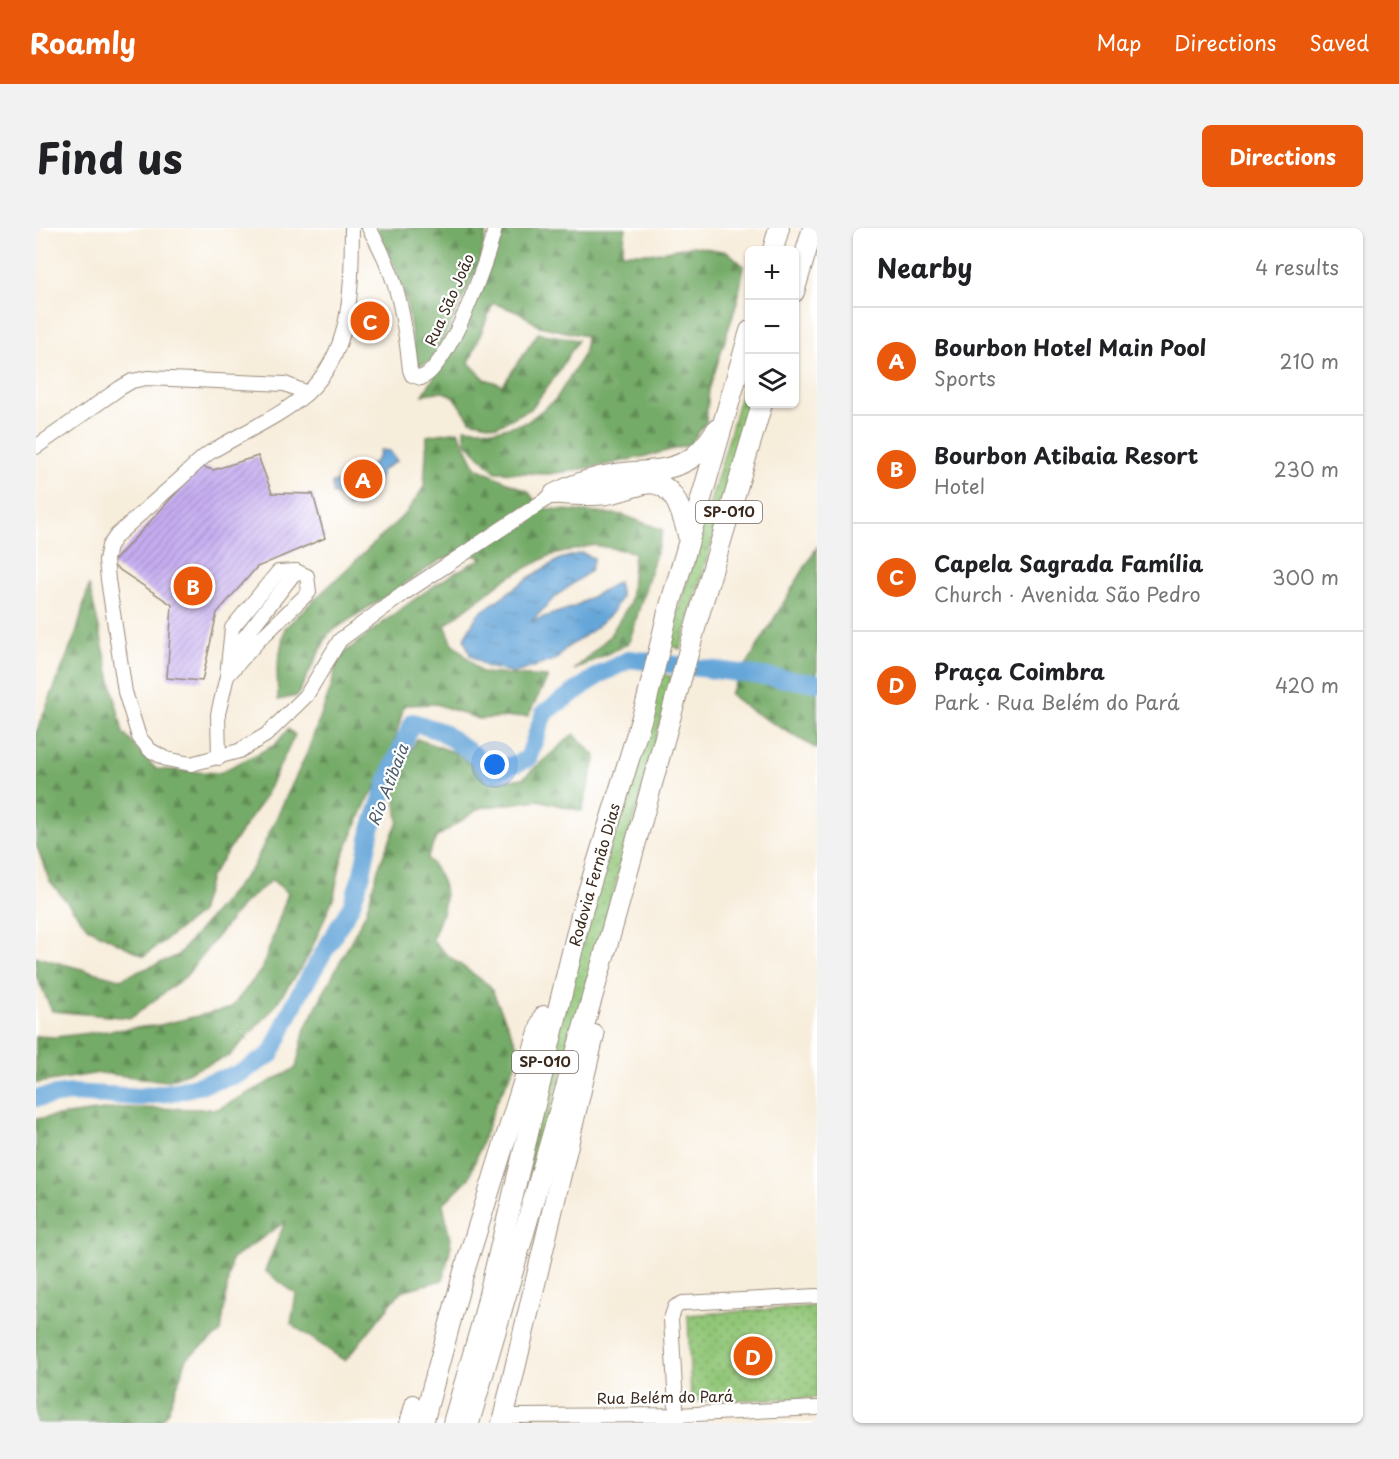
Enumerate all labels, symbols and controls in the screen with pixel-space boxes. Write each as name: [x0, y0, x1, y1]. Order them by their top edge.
text: Roamly: [30, 21, 136, 64]
text: Map: [1096, 26, 1141, 58]
text: Directions: [1174, 26, 1276, 58]
text: Saved: [1309, 26, 1369, 58]
text: Find us: [36, 125, 183, 188]
button: Directions: [1202, 125, 1363, 187]
map controls: [745, 246, 799, 408]
button: +: [745, 246, 799, 300]
text: Nearby: [877, 248, 972, 287]
street label: Rua São João: [418, 249, 479, 349]
text: 4 results: [1255, 252, 1339, 282]
pin: C: [350, 298, 390, 344]
button: −: [745, 300, 799, 354]
text: Bourbon Hotel Main Pool: [934, 330, 1206, 363]
text: A: [889, 346, 904, 376]
text: 210 m: [1280, 346, 1339, 376]
button: layers: [745, 354, 799, 408]
text: Sports: [934, 363, 996, 393]
text: Bourbon Atibaia Resort: [934, 438, 1198, 471]
text: B: [890, 454, 903, 484]
text: 230 m: [1274, 454, 1339, 484]
pin: A: [344, 456, 382, 502]
text: Hotel: [934, 471, 985, 501]
road number: SP-010: [696, 501, 762, 523]
text: Capela Sagrada Família: [934, 546, 1204, 579]
text: C: [889, 562, 904, 592]
text: 300 m: [1272, 562, 1339, 592]
pin: B: [174, 564, 212, 608]
text: Church · Avenida São Pedro: [934, 579, 1201, 609]
text: Praça Coimbra: [934, 654, 1105, 687]
text: D: [889, 670, 904, 700]
text: 420 m: [1275, 670, 1339, 700]
text: Park · Rua Belém do Pará: [934, 687, 1180, 717]
water label: Rio Atibaia: [361, 739, 414, 829]
your location: [480, 750, 509, 779]
street label: Rodovia Fernão Dias: [562, 800, 625, 949]
road number: SP-010: [512, 1051, 578, 1073]
pin: D: [734, 1334, 772, 1378]
street label: Rua Belém do Pará: [596, 1384, 734, 1409]

